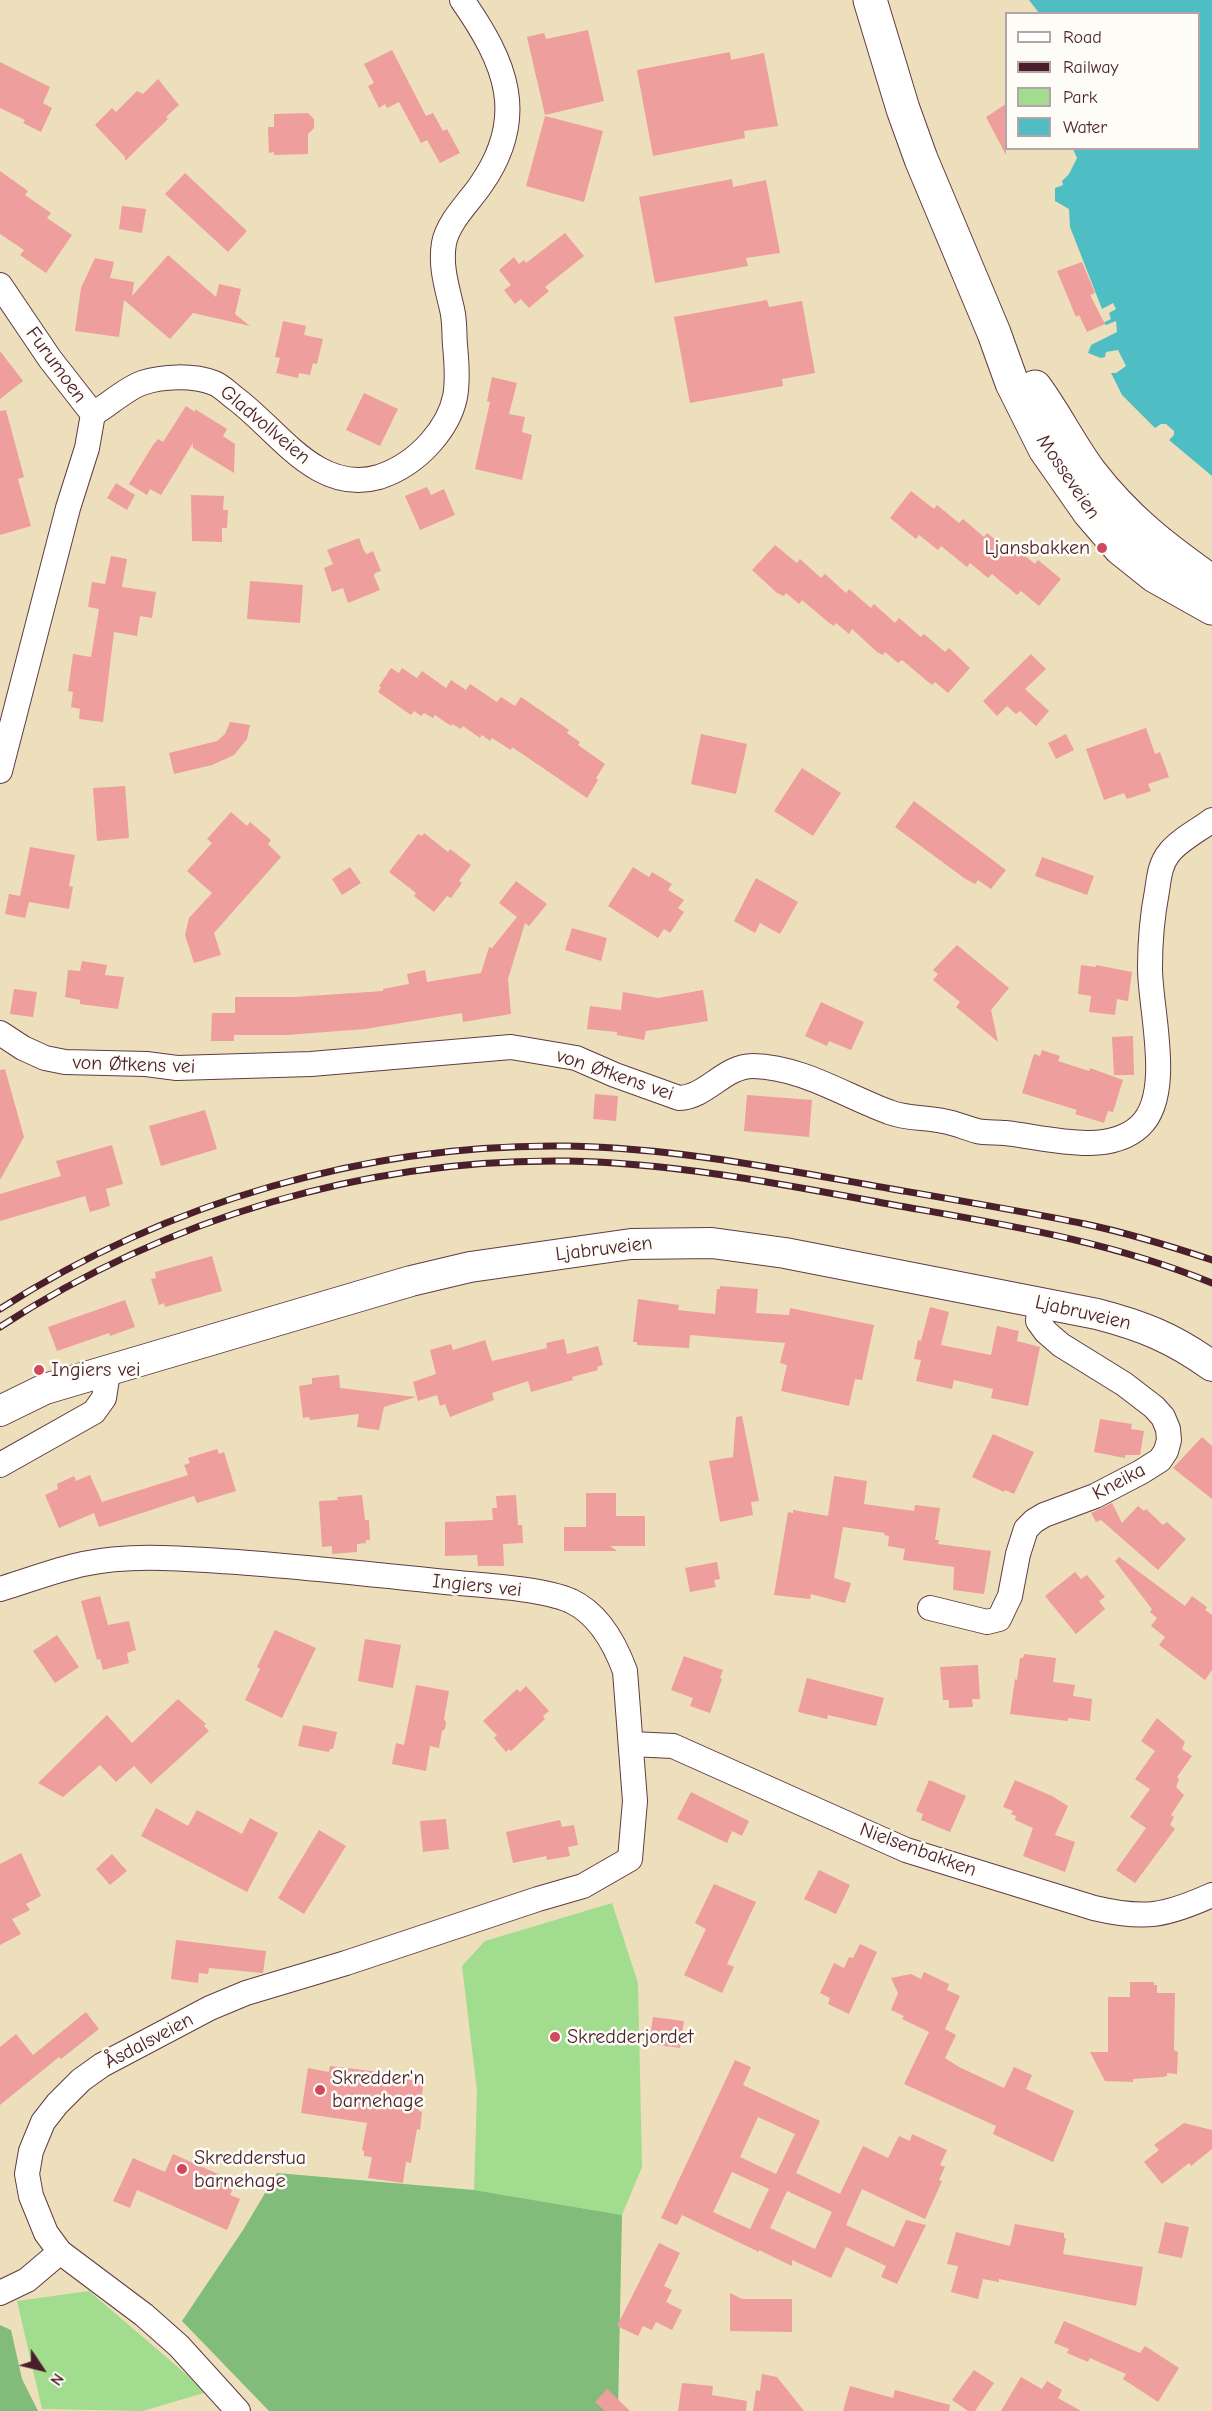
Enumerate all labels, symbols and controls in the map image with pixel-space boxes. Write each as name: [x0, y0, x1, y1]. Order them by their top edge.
legend: [1005, 12, 1200, 150]
text: Road: [1063, 27, 1102, 48]
text: Railway: [1063, 57, 1119, 78]
text: Park: [1063, 87, 1097, 108]
text: Water: [1063, 117, 1107, 138]
street label: Furumoen: [20, 322, 92, 408]
street label: Gladvollveien: [215, 380, 315, 470]
street label: Mosseveien: [1031, 430, 1105, 524]
place label: Ljansbakken: [985, 536, 1090, 560]
marker: Ljansbakken: [1095, 541, 1109, 555]
street label: von Øtkens vei: [553, 1044, 677, 1106]
street label: von Øtkens vei: [72, 1051, 196, 1079]
street label: Ljabruveien: [554, 1231, 654, 1267]
street label: Ljabruveien: [1033, 1290, 1133, 1336]
place label: Ingiers vei: [51, 1358, 141, 1382]
marker: Ingiers vei: [32, 1363, 46, 1377]
street label: Kneika: [1088, 1458, 1150, 1506]
street label: Ingiers vei: [431, 1569, 523, 1603]
street label: Nielsenbakken: [856, 1818, 980, 1882]
street label: Åsdalsveien: [100, 2008, 198, 2074]
place label: Skredderjordet: [567, 2025, 693, 2049]
marker: Skredderjordet: [548, 2030, 562, 2044]
place label: Skredder'n barnehage: [332, 2066, 424, 2113]
marker: Skredder'n barnehage: [313, 2083, 327, 2097]
place label: Skredderstua barnehage: [194, 2146, 306, 2193]
marker: Skredderstua barnehage: [175, 2162, 189, 2176]
north arrow: [12, 2339, 72, 2399]
text: N: [46, 2370, 67, 2389]

